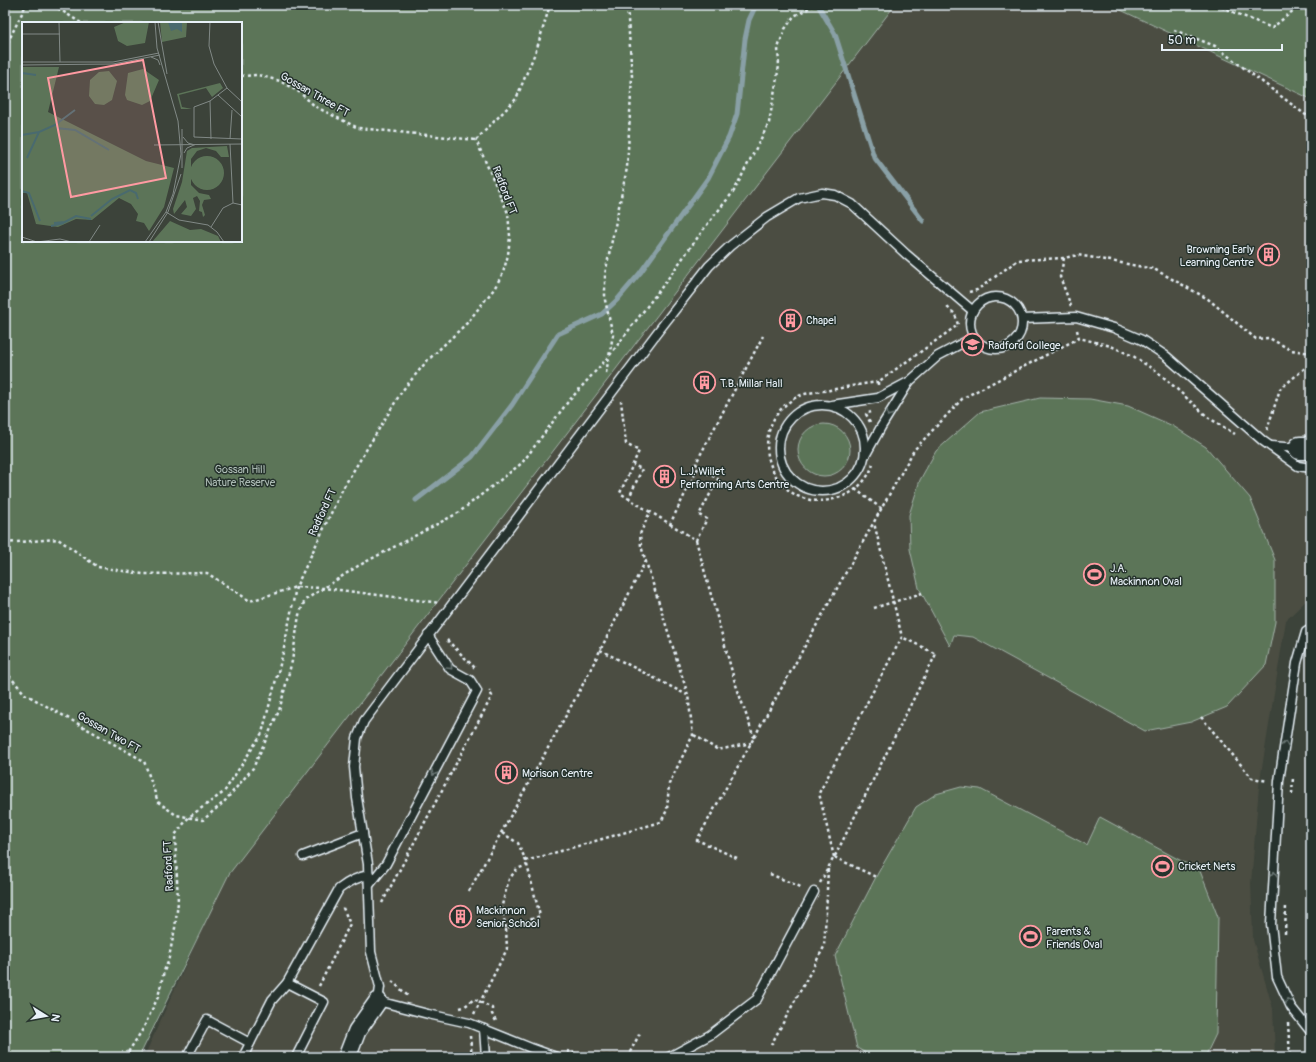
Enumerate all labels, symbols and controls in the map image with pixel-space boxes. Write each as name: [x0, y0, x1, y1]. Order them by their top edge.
inset map: [22, 22, 242, 242]
scale bar: [1162, 26, 1282, 52]
text: 50 m: [1168, 33, 1196, 48]
street label: Gossan Three FT: [278, 69, 352, 119]
street label: Radford FT: [489, 164, 520, 216]
building icon: Browning Early Learning Centre: [1256, 242, 1282, 268]
place label: Browning Early Learning Centre: [1179, 243, 1255, 269]
building icon: Chapel: [777, 307, 803, 333]
place label: Chapel: [806, 314, 836, 327]
school or university icon: Radford College: [959, 332, 985, 358]
place label: Radford College: [988, 339, 1061, 352]
building icon: T.B. Millar Hall: [691, 370, 717, 396]
place label: T.B. Millar Hall: [720, 377, 783, 390]
one-way arrow: [886, 410, 894, 417]
park label: Gossan Hill Nature Reserve: [205, 463, 276, 489]
building icon: L.J. Willet Performing Arts Centre: [652, 464, 678, 490]
place label: L.J. Willet Performing Arts Centre: [680, 465, 790, 491]
street label: Radford FT: [306, 486, 339, 538]
sports icon: J.A. Mackinnon Oval: [1082, 561, 1108, 587]
place label: J.A. Mackinnon Oval: [1110, 562, 1182, 588]
one-way arrow: [445, 662, 453, 670]
street label: Gossan Two FT: [75, 709, 143, 756]
one-way arrow: [1280, 741, 1289, 747]
building icon: Morison Centre: [494, 760, 520, 786]
place label: Morison Centre: [522, 767, 593, 780]
one-way arrow: [431, 768, 439, 776]
street label: Radford FT: [161, 840, 176, 892]
sports icon: Cricket Nets: [1149, 853, 1175, 879]
place label: Cricket Nets: [1178, 860, 1235, 873]
one-way arrow: [1270, 871, 1279, 877]
building icon: Mackinnon Senior School: [448, 903, 474, 929]
place label: Mackinnon Senior School: [476, 904, 540, 930]
sports icon: Parents & Friends Oval: [1018, 924, 1044, 950]
place label: Parents & Friends Oval: [1046, 925, 1102, 951]
north arrow: [26, 996, 66, 1036]
one-way arrow: [1285, 997, 1293, 1005]
text: N: [48, 1013, 62, 1023]

